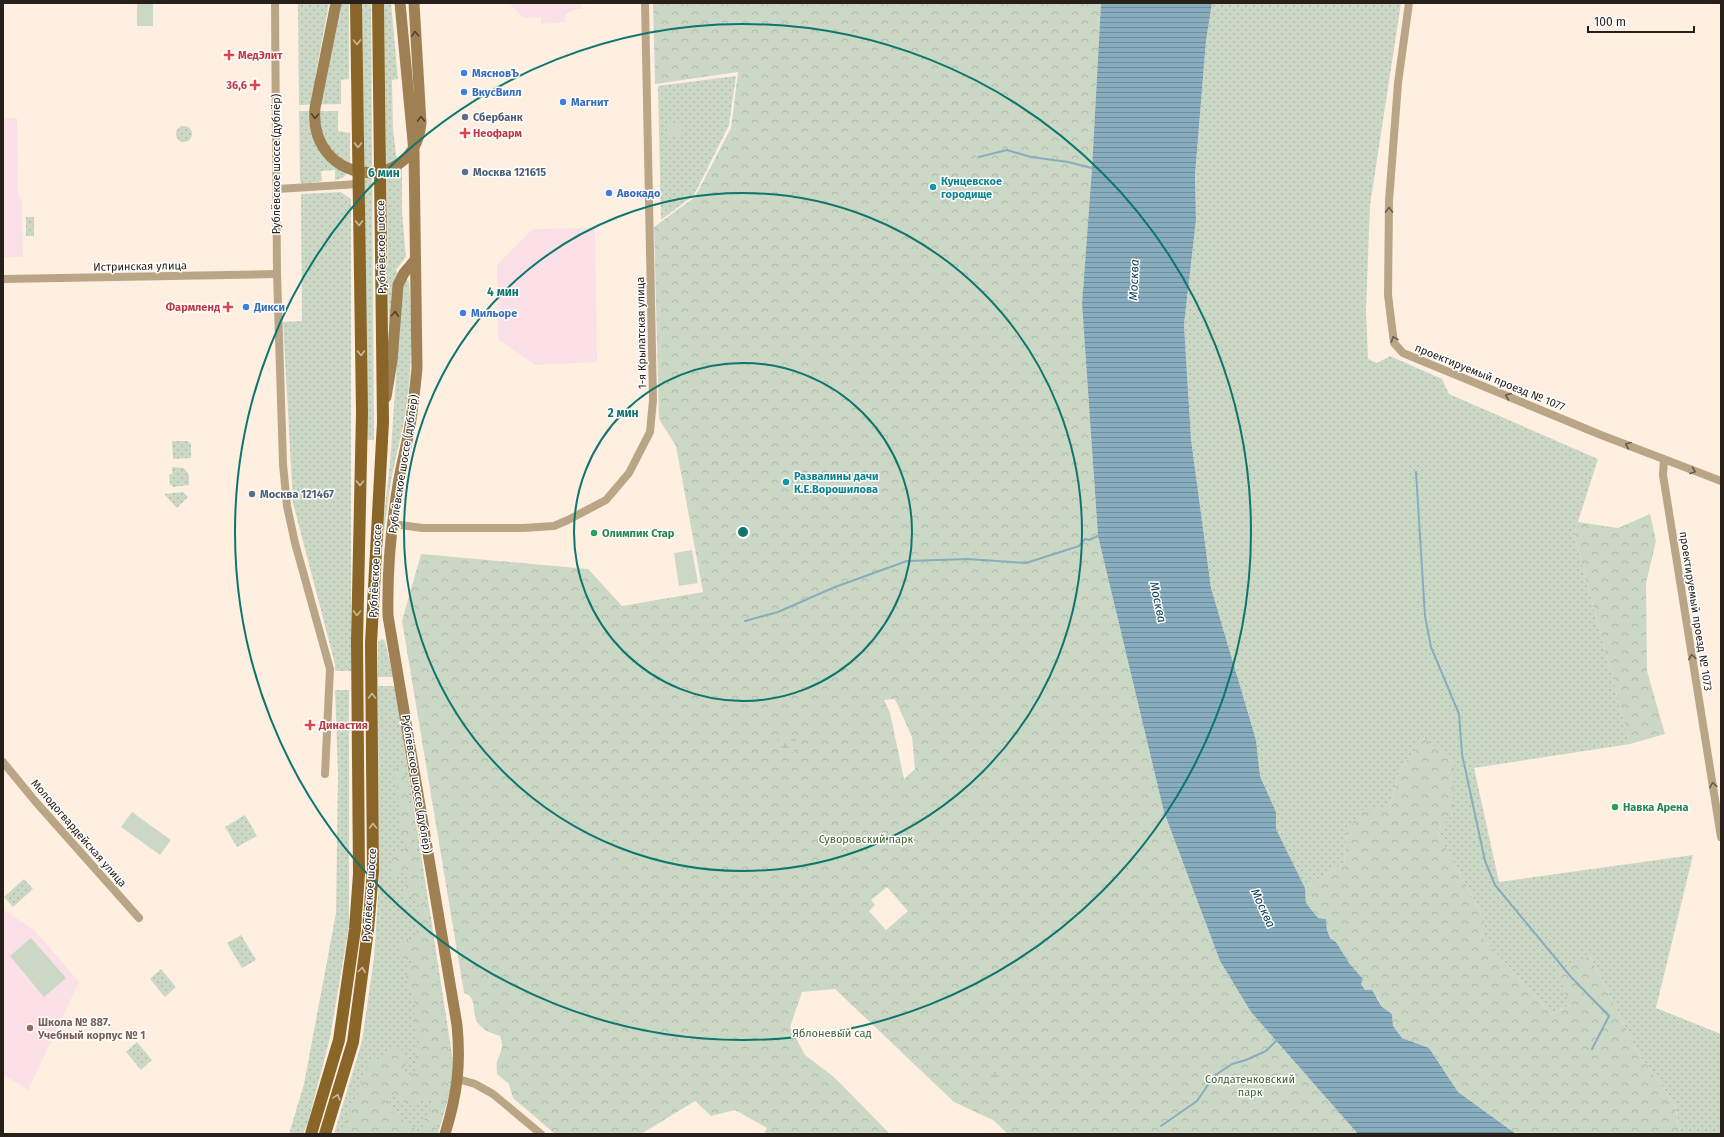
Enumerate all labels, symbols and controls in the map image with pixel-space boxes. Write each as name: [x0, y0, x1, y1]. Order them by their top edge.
scale bar: [1588, 8, 1694, 34]
text: 100 m: [1594, 15, 1626, 29]
one-way arrow: [411, 31, 420, 37]
one-way arrow: [352, 39, 361, 45]
marker: МедЭлит: [223, 49, 235, 61]
place label: МедЭлит: [238, 49, 283, 62]
place label: МясновЪ: [472, 67, 519, 80]
marker: МясновЪ: [459, 68, 469, 78]
place label: 36,6: [225, 79, 247, 92]
marker: 36,6: [250, 80, 260, 90]
place label: ВкусВилл: [472, 86, 522, 99]
marker: ВкусВилл: [459, 87, 469, 97]
street label: Рублёвское шоссе (дублёр): [270, 93, 283, 234]
place label: Магнит: [571, 96, 609, 109]
marker: Магнит: [558, 97, 568, 107]
place label: Сбербанк: [473, 111, 524, 124]
marker: Сбербанк: [460, 112, 470, 122]
one-way arrow: [310, 113, 319, 119]
one-way arrow: [416, 116, 425, 122]
place label: Неофарм: [473, 127, 523, 140]
marker: Неофарм: [460, 128, 470, 138]
one-way arrow: [354, 142, 363, 148]
text: 6 мин: [368, 166, 400, 180]
place label: Москва 121615: [473, 166, 546, 179]
marker: Москва 121615: [460, 167, 470, 177]
place label: Кунцевское городище: [941, 175, 1002, 201]
marker: Кунцевское городище: [928, 182, 938, 192]
place label: Авокадо: [616, 187, 661, 200]
marker: Авокадо: [604, 188, 614, 198]
street label: Рублёвское шоссе: [374, 200, 389, 294]
one-way arrow: [1385, 207, 1393, 213]
one-way arrow: [355, 220, 363, 226]
street label: Истринская улица: [93, 259, 187, 274]
water label: Москва: [1126, 259, 1142, 301]
street label: 1-я Крылатская улица: [634, 277, 649, 389]
text: 4 мин: [487, 285, 519, 299]
place label: Фармленд: [166, 301, 220, 314]
place label: Дикси: [253, 301, 285, 314]
marker: Фармленд: [223, 302, 233, 312]
marker: Дикси: [241, 302, 251, 312]
place label: Мильоре: [471, 307, 517, 320]
marker: Мильоре: [458, 308, 468, 318]
one-way arrow: [391, 311, 400, 317]
one-way arrow: [1390, 336, 1399, 343]
street label: проектируемый проезд № 1077: [1413, 341, 1567, 414]
one-way arrow: [357, 350, 365, 356]
street label: Рублёвское шоссе (дублёр): [386, 393, 421, 535]
one-way arrow: [1504, 393, 1512, 401]
text: 2 мин: [607, 406, 639, 420]
one-way arrow: [1625, 442, 1632, 450]
one-way arrow: [1689, 466, 1696, 474]
place label: Развалины дачи К.Е.Ворошилова: [794, 470, 878, 496]
marker: Развалины дачи К.Е.Ворошилова: [781, 477, 791, 487]
one-way arrow: [356, 480, 364, 486]
place label: Москва 121467: [260, 488, 334, 501]
marker: Москва 121467: [247, 489, 257, 499]
street label: Рублёвское шоссе: [367, 524, 384, 618]
centre of rings: [736, 525, 750, 539]
place label: Олимпик Стар: [602, 527, 675, 540]
marker: Олимпик Стар: [589, 528, 599, 538]
street label: проектируемый проезд № 1073: [1676, 530, 1715, 692]
water label: Москва: [1147, 580, 1169, 624]
one-way arrow: [353, 610, 362, 616]
one-way arrow: [1688, 653, 1697, 660]
one-way arrow: [368, 693, 376, 699]
street label: Рублёвское шоссе (дублёр): [399, 714, 434, 855]
marker: Династия: [304, 719, 316, 731]
place label: Династия: [318, 719, 368, 732]
street label: Молодогвардейская улица: [28, 777, 129, 890]
one-way arrow: [1709, 782, 1718, 788]
place label: Навка Арена: [1623, 801, 1689, 814]
marker: Навка Арена: [1610, 802, 1620, 812]
one-way arrow: [369, 823, 377, 829]
park label: Суворовский парк: [819, 833, 914, 846]
street label: Рублёвское шоссе: [360, 848, 379, 942]
water label: Москва: [1248, 886, 1278, 930]
one-way arrow: [357, 967, 366, 973]
place label: Школа № 887. Учебный корпус № 1: [37, 1016, 145, 1042]
marker: Школа № 887. Учебный корпус № 1: [25, 1023, 35, 1033]
park label: Яблоневый сад: [792, 1027, 872, 1040]
park label: Солдатенковский парк: [1205, 1073, 1295, 1099]
one-way arrow: [332, 1093, 341, 1100]

